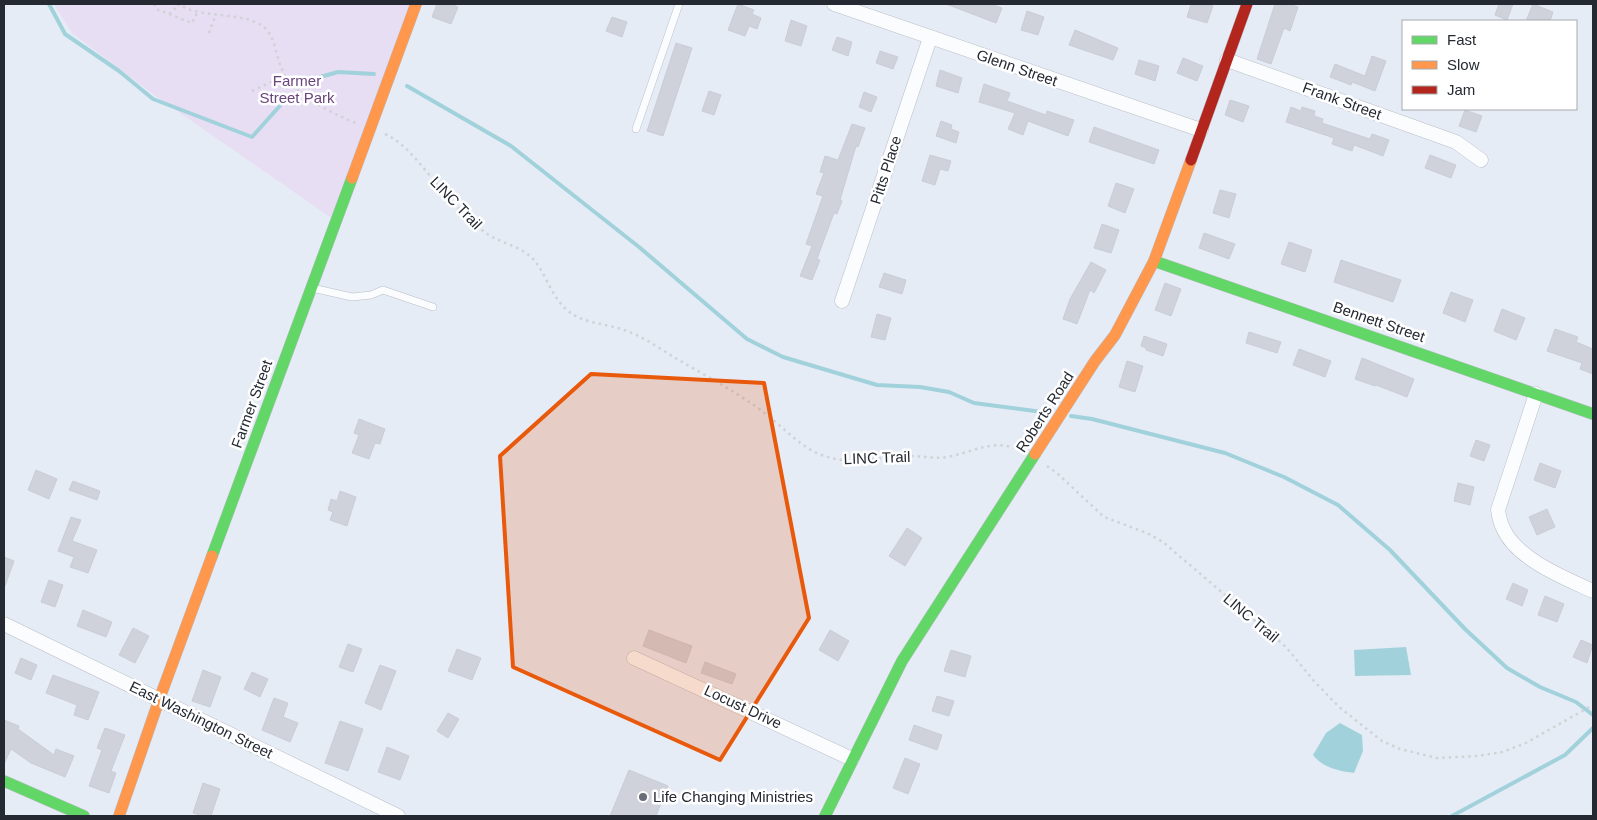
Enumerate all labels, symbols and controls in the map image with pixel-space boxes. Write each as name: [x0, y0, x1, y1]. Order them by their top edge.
legend: [1402, 20, 1577, 110]
text: Fast: [1447, 31, 1477, 48]
street label: Glenn Street: [975, 46, 1061, 90]
text: Slow: [1447, 56, 1480, 73]
park label: Farmer Street Park: [259, 72, 335, 106]
street label: Frank Street: [1300, 78, 1385, 123]
text: Jam: [1447, 81, 1475, 98]
street label: Pitts Place: [866, 134, 905, 206]
street label: LINC Trail: [427, 173, 486, 233]
street label: Bennett Street: [1331, 298, 1428, 345]
street label: Farmer Street: [228, 357, 276, 450]
street label: Roberts Road: [1012, 368, 1077, 455]
street label: LINC Trail: [843, 448, 911, 467]
street label: LINC Trail: [1220, 590, 1282, 646]
street label: East Washington Street: [127, 677, 276, 762]
street label: Locust Drive: [702, 681, 785, 732]
place label: Life Changing Ministries: [653, 788, 813, 805]
marker: Life Changing Ministries: [637, 791, 649, 803]

